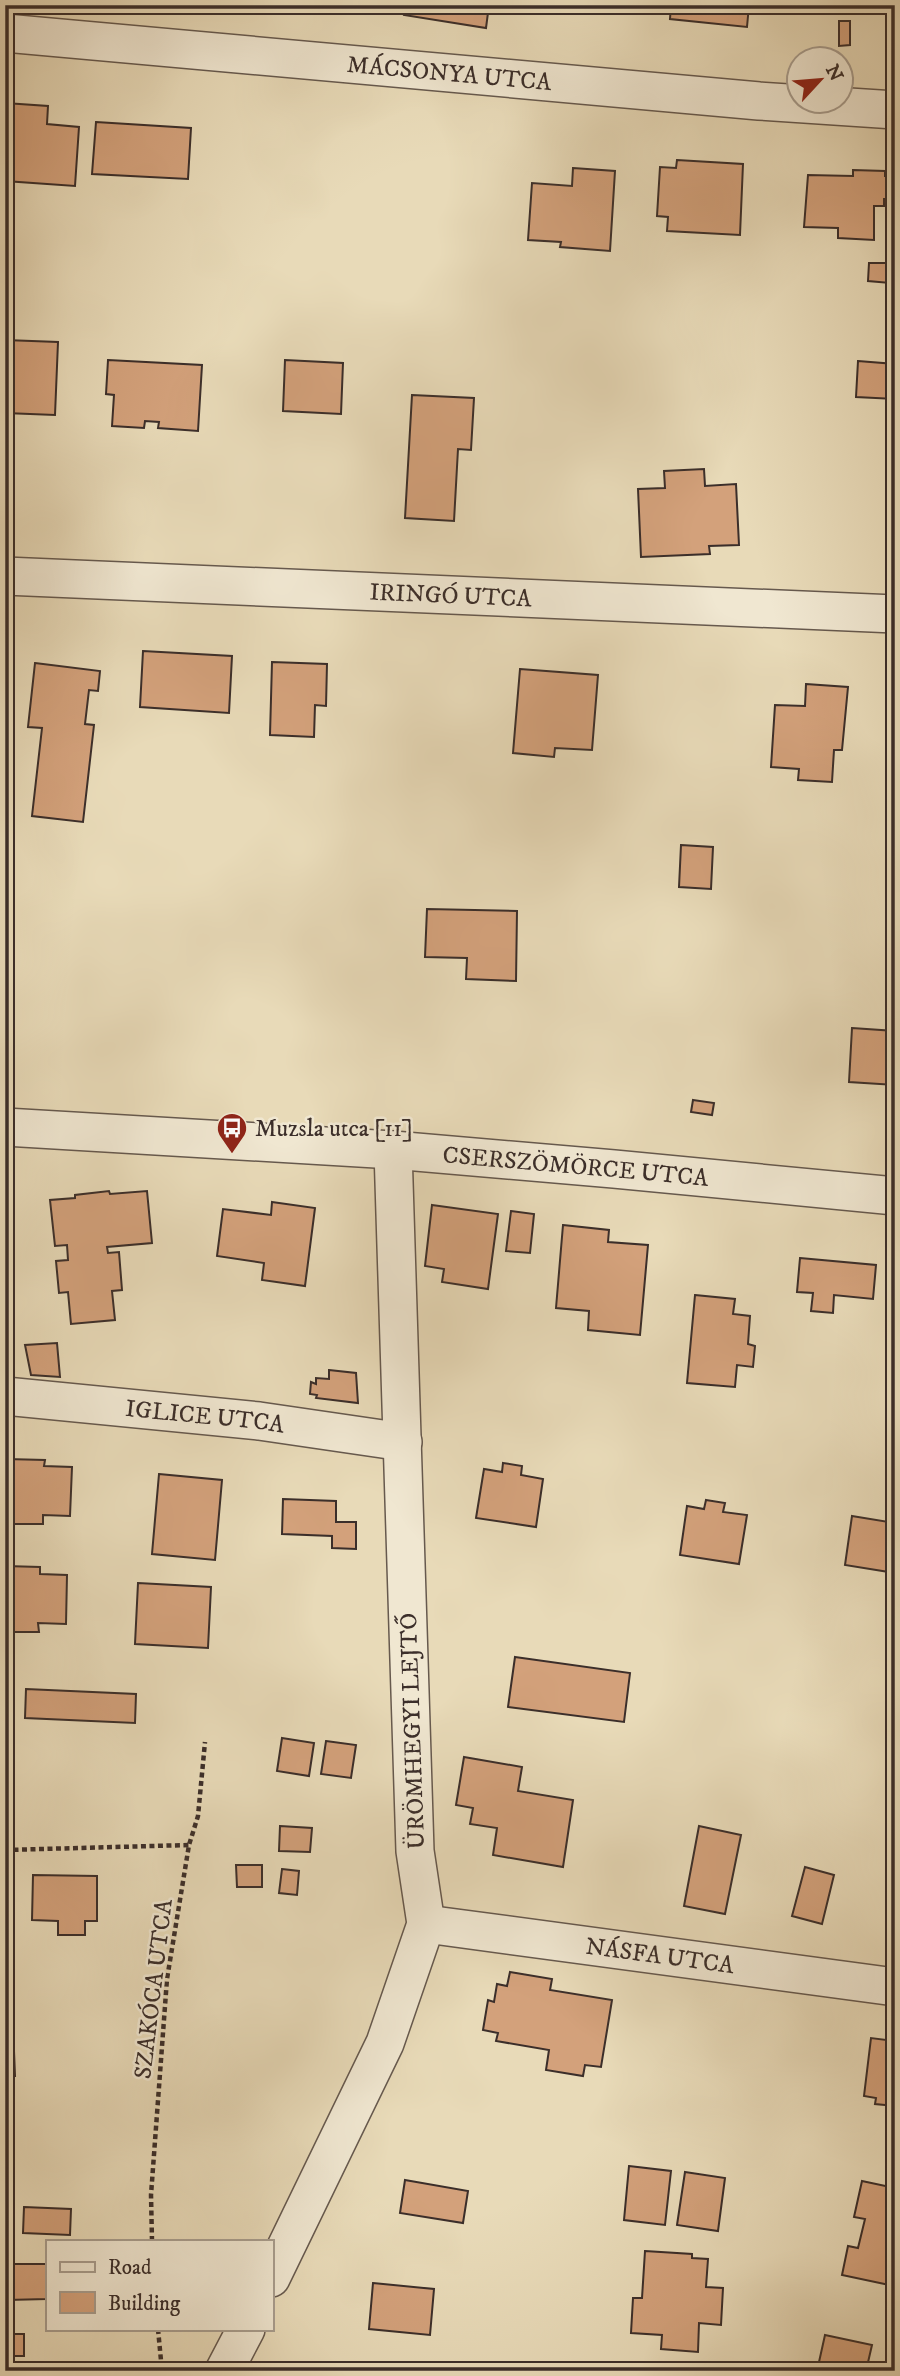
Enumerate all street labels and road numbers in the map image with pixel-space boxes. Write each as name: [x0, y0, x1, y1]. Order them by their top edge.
street label: MÁCSONYA UTCA: [346, 50, 553, 98]
street label: IRINGÓ UTCA: [369, 578, 533, 615]
street label: CSERSZÖMÖRCE UTCA: [441, 1140, 710, 1194]
street label: IGLICE UTCA: [124, 1394, 287, 1441]
street label: ÜRÖMHEGYI LEJTŐ: [393, 1612, 432, 1850]
street label: SZAKÓCA UTCA: [127, 1897, 180, 2081]
street label: NÁSFA UTCA: [584, 1932, 737, 1981]

